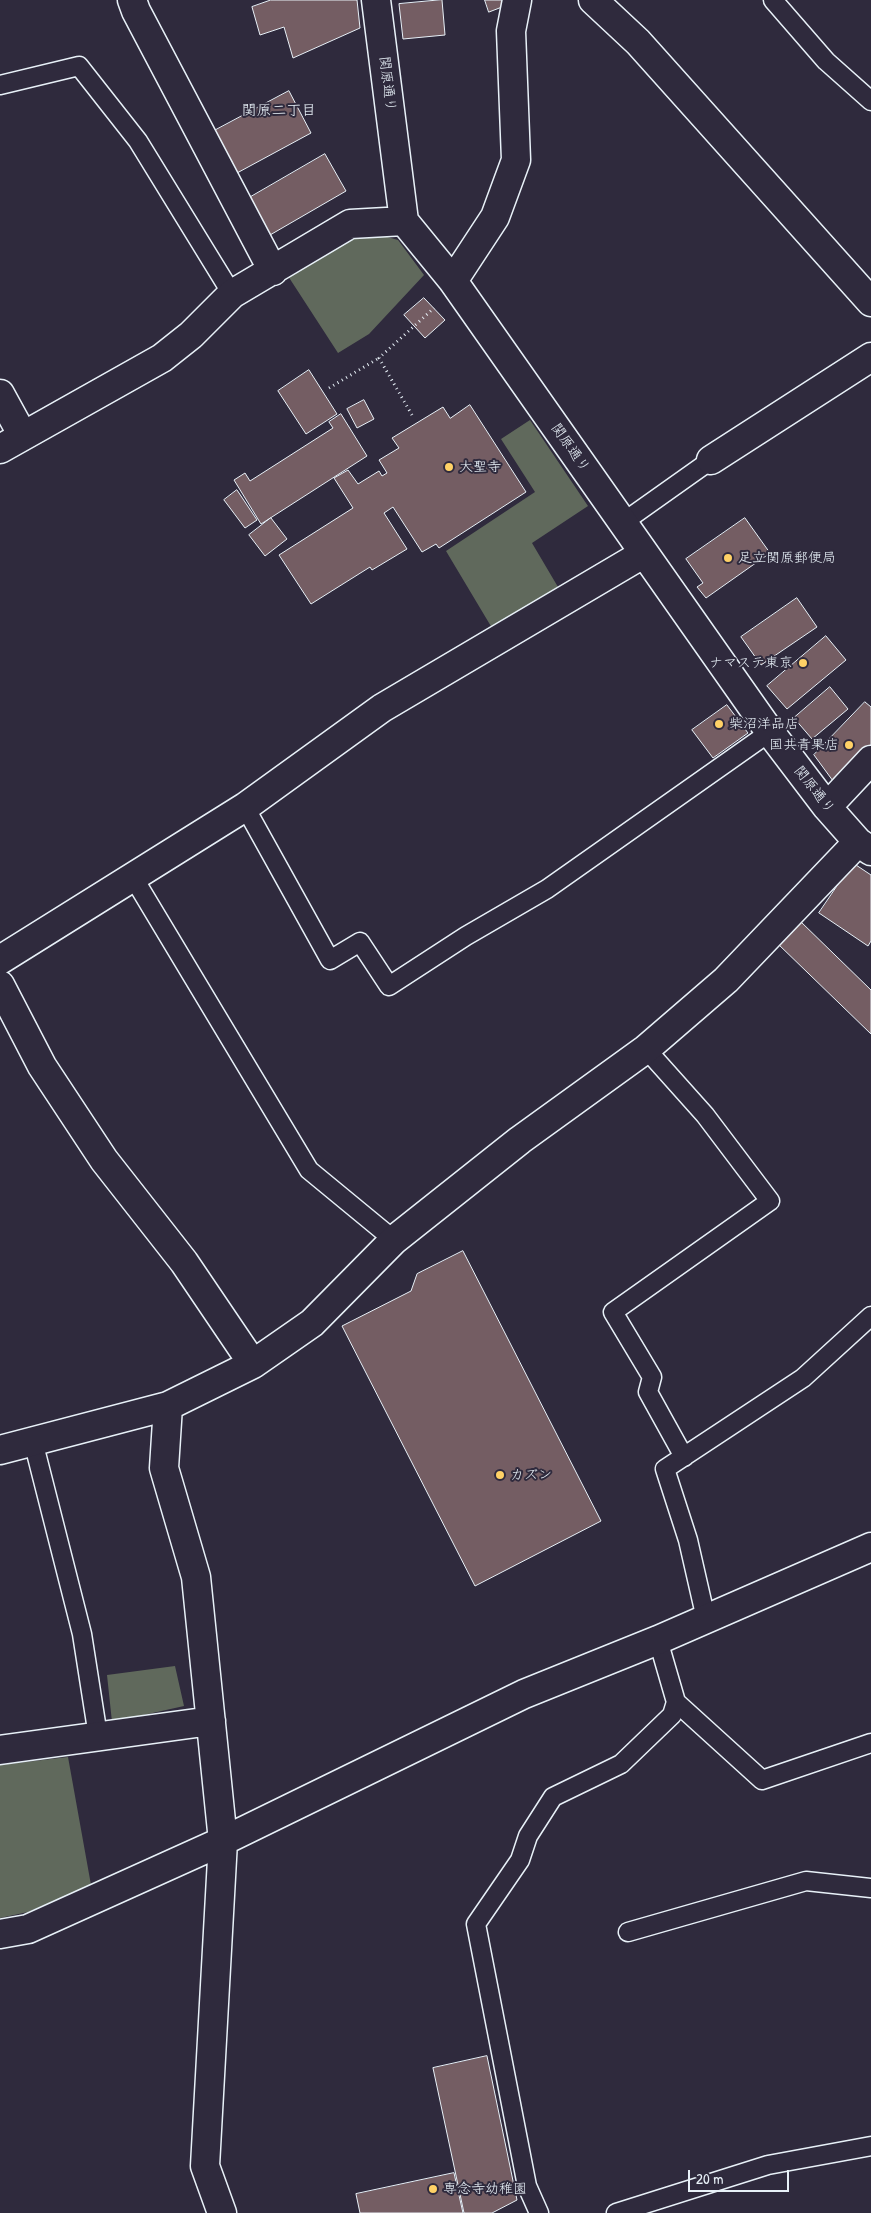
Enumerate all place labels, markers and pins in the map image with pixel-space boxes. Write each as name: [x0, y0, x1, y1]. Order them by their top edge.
place label: 大聖寺: [459, 459, 501, 475]
marker: 大聖寺: [443, 461, 455, 473]
place label: 足立関原郵便局: [738, 550, 836, 566]
marker: 足立関原郵便局: [722, 552, 734, 564]
place label: ナマステ東京: [709, 655, 793, 671]
marker: ナマステ東京: [797, 657, 809, 669]
place label: 柴沼洋品店: [729, 716, 799, 732]
marker: 柴沼洋品店: [713, 718, 725, 730]
place label: 国共青果店: [769, 737, 839, 753]
marker: 国共青果店: [843, 739, 855, 751]
place label: カズン: [510, 1467, 552, 1483]
marker: カズン: [494, 1469, 506, 1481]
place label: 専念寺幼稚園: [443, 2181, 527, 2197]
marker: 専念寺幼稚園: [427, 2183, 439, 2195]

